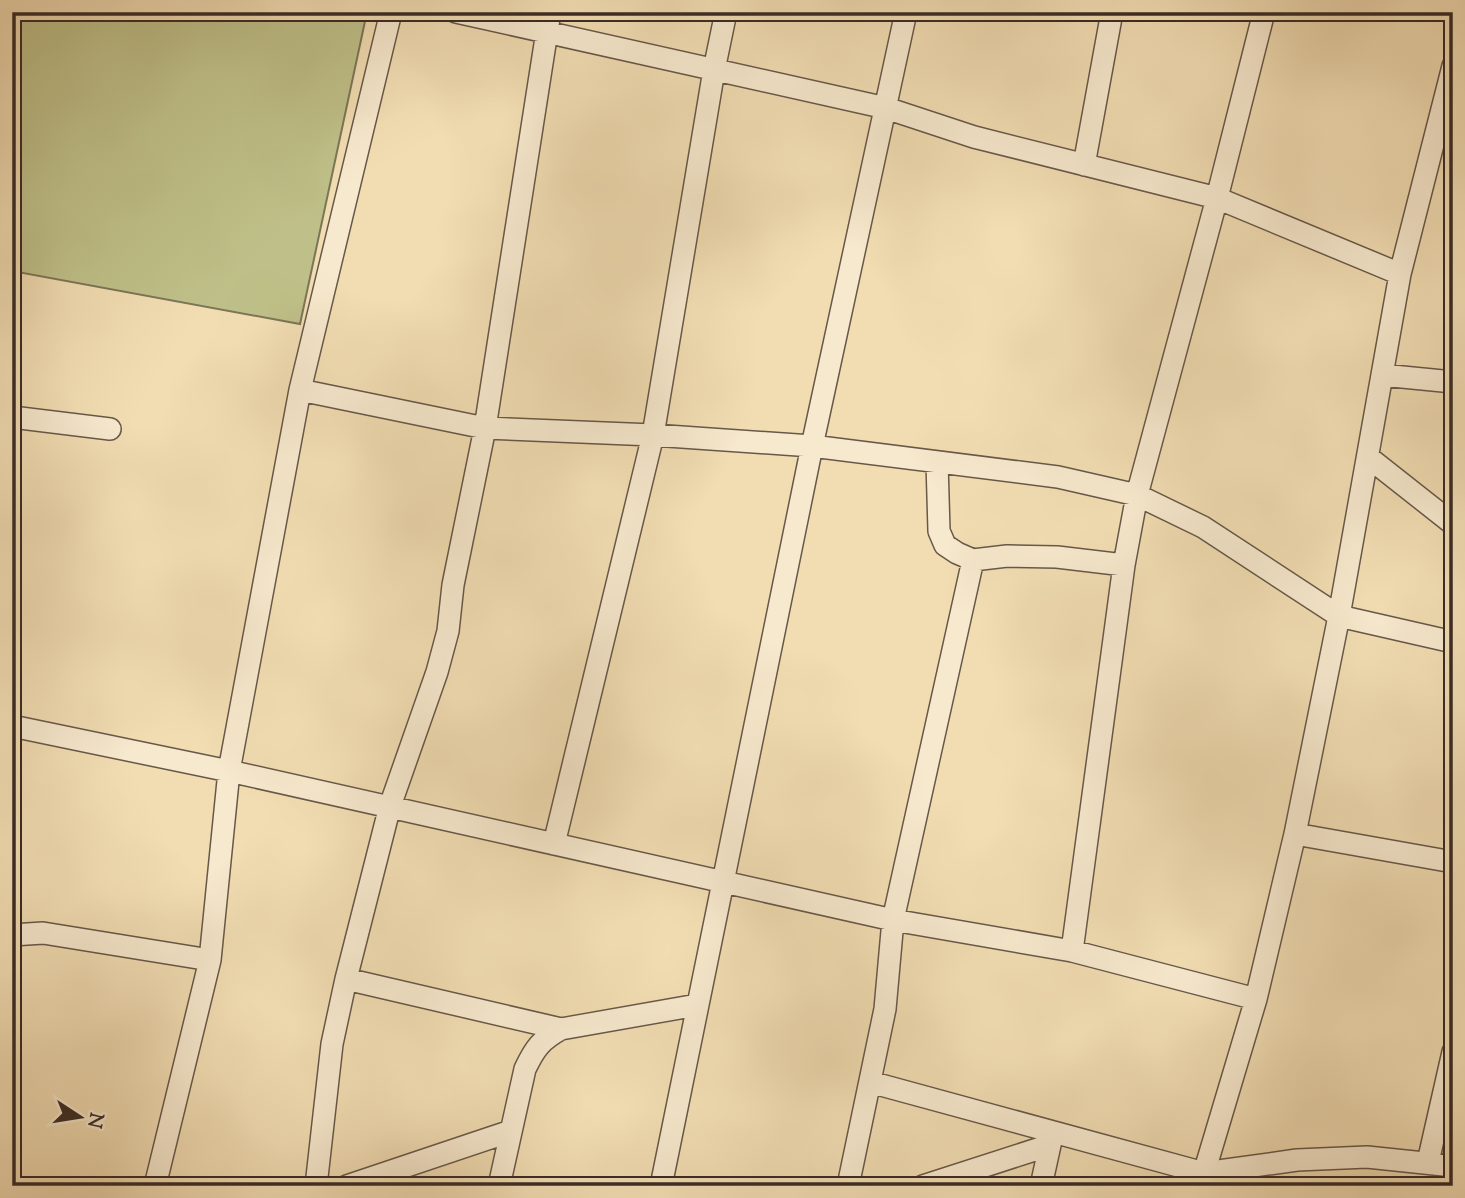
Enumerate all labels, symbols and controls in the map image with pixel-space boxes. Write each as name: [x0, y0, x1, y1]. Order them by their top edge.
north arrow: [46, 1082, 116, 1152]
text: N: [79, 1110, 109, 1130]

